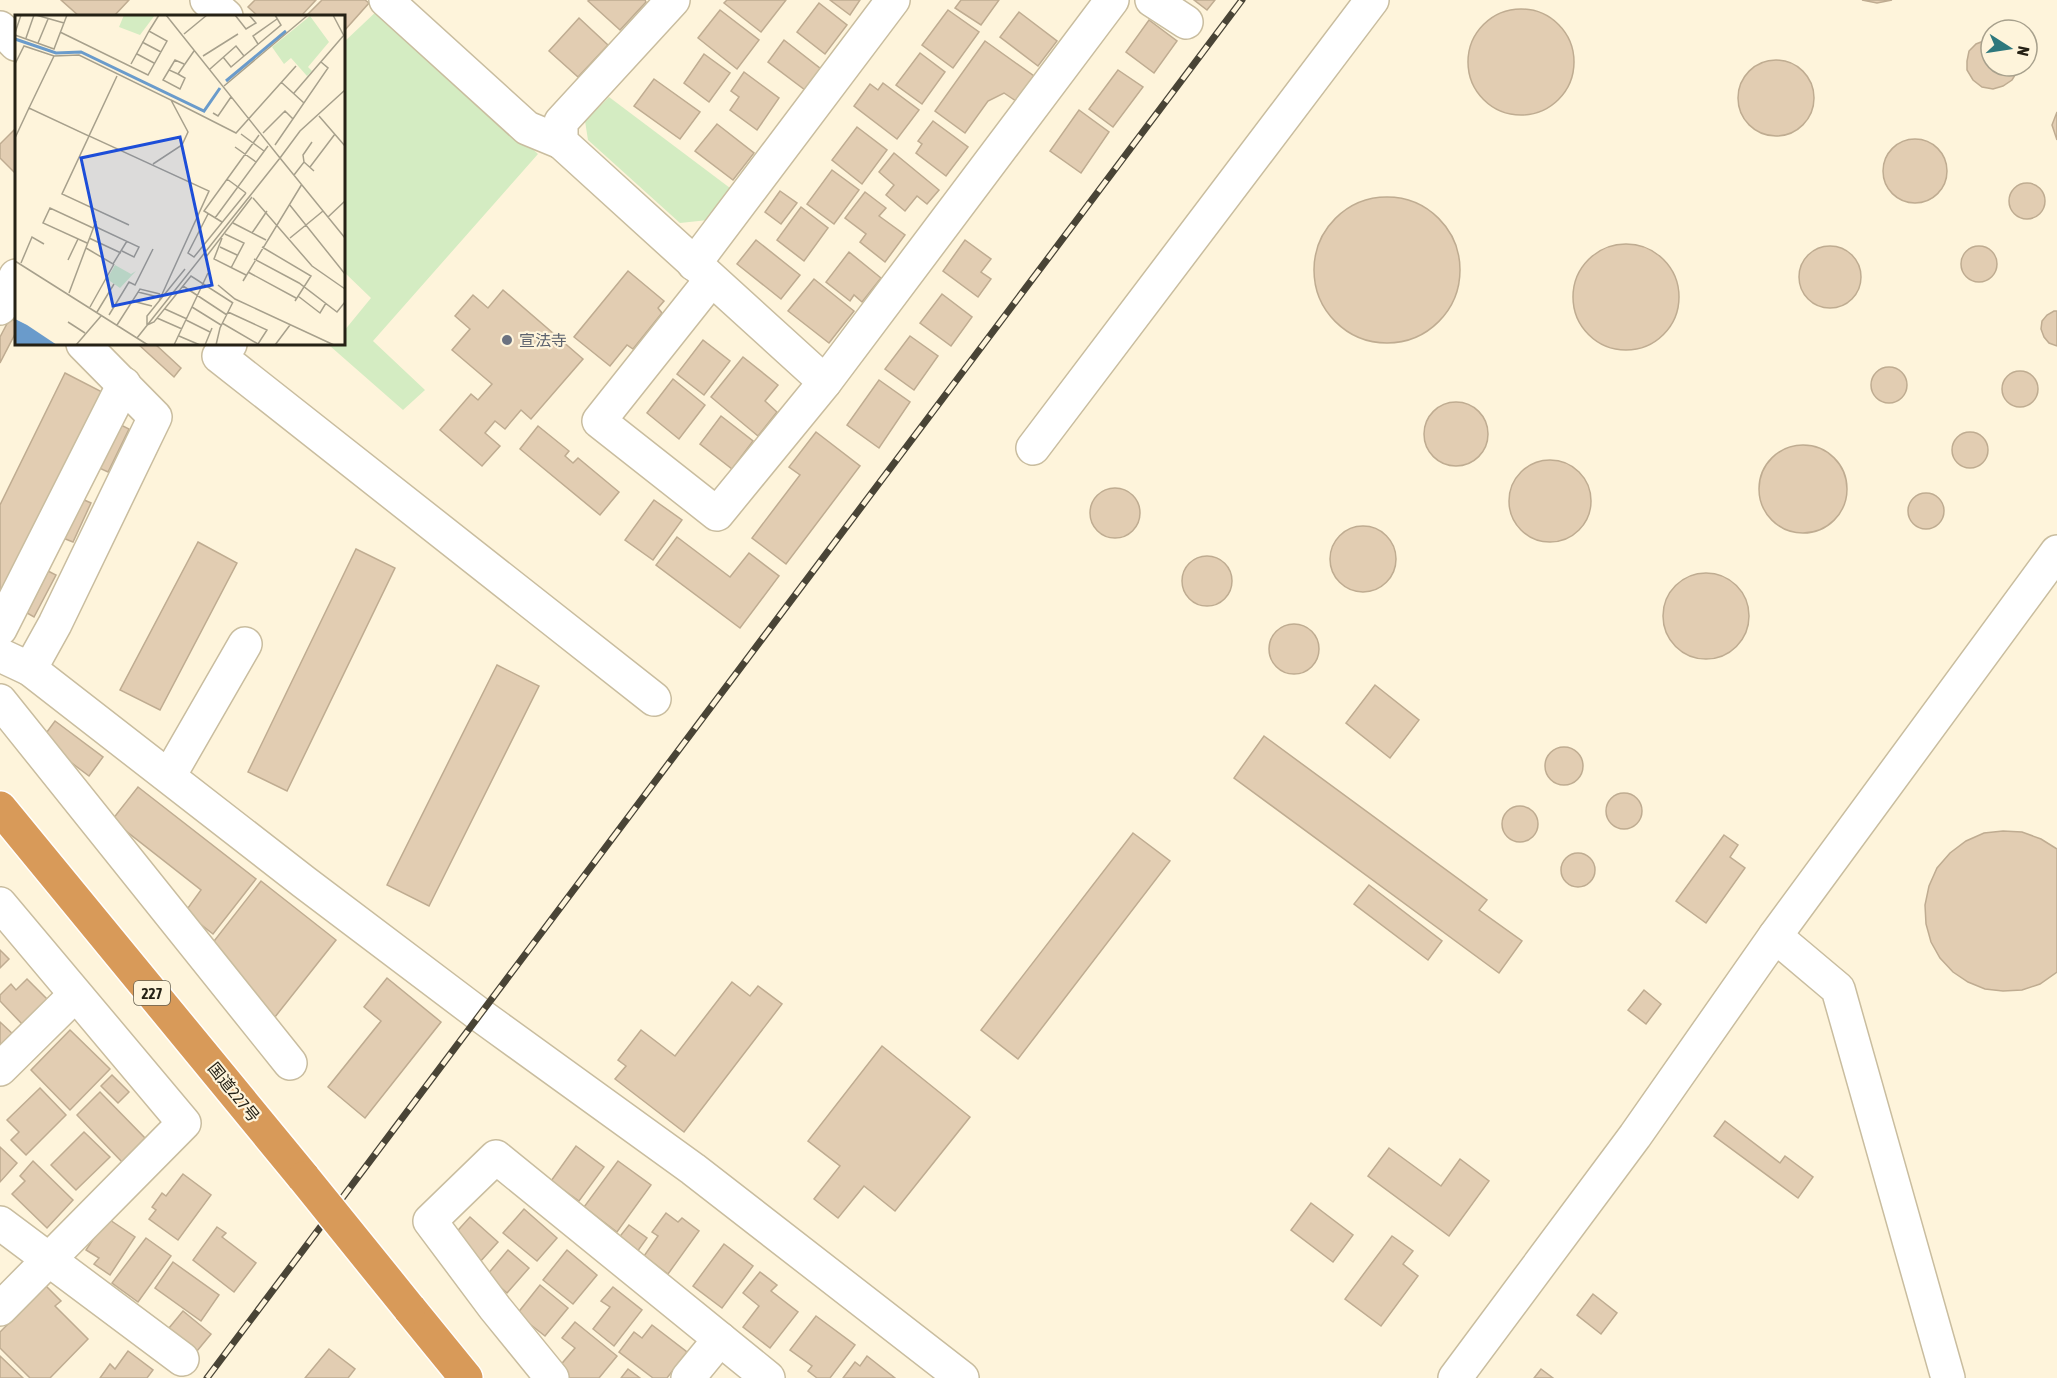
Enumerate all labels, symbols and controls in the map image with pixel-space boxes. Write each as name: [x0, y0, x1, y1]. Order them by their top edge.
inset map: [15, 15, 345, 345]
north arrow: [1979, 18, 2039, 78]
text: N: [2014, 45, 2033, 58]
place label: 宣法寺: [519, 331, 567, 349]
marker: 宣法寺: [500, 333, 514, 347]
road number: 227: [134, 981, 170, 1005]
street label: 国道227号: [205, 1059, 263, 1125]

